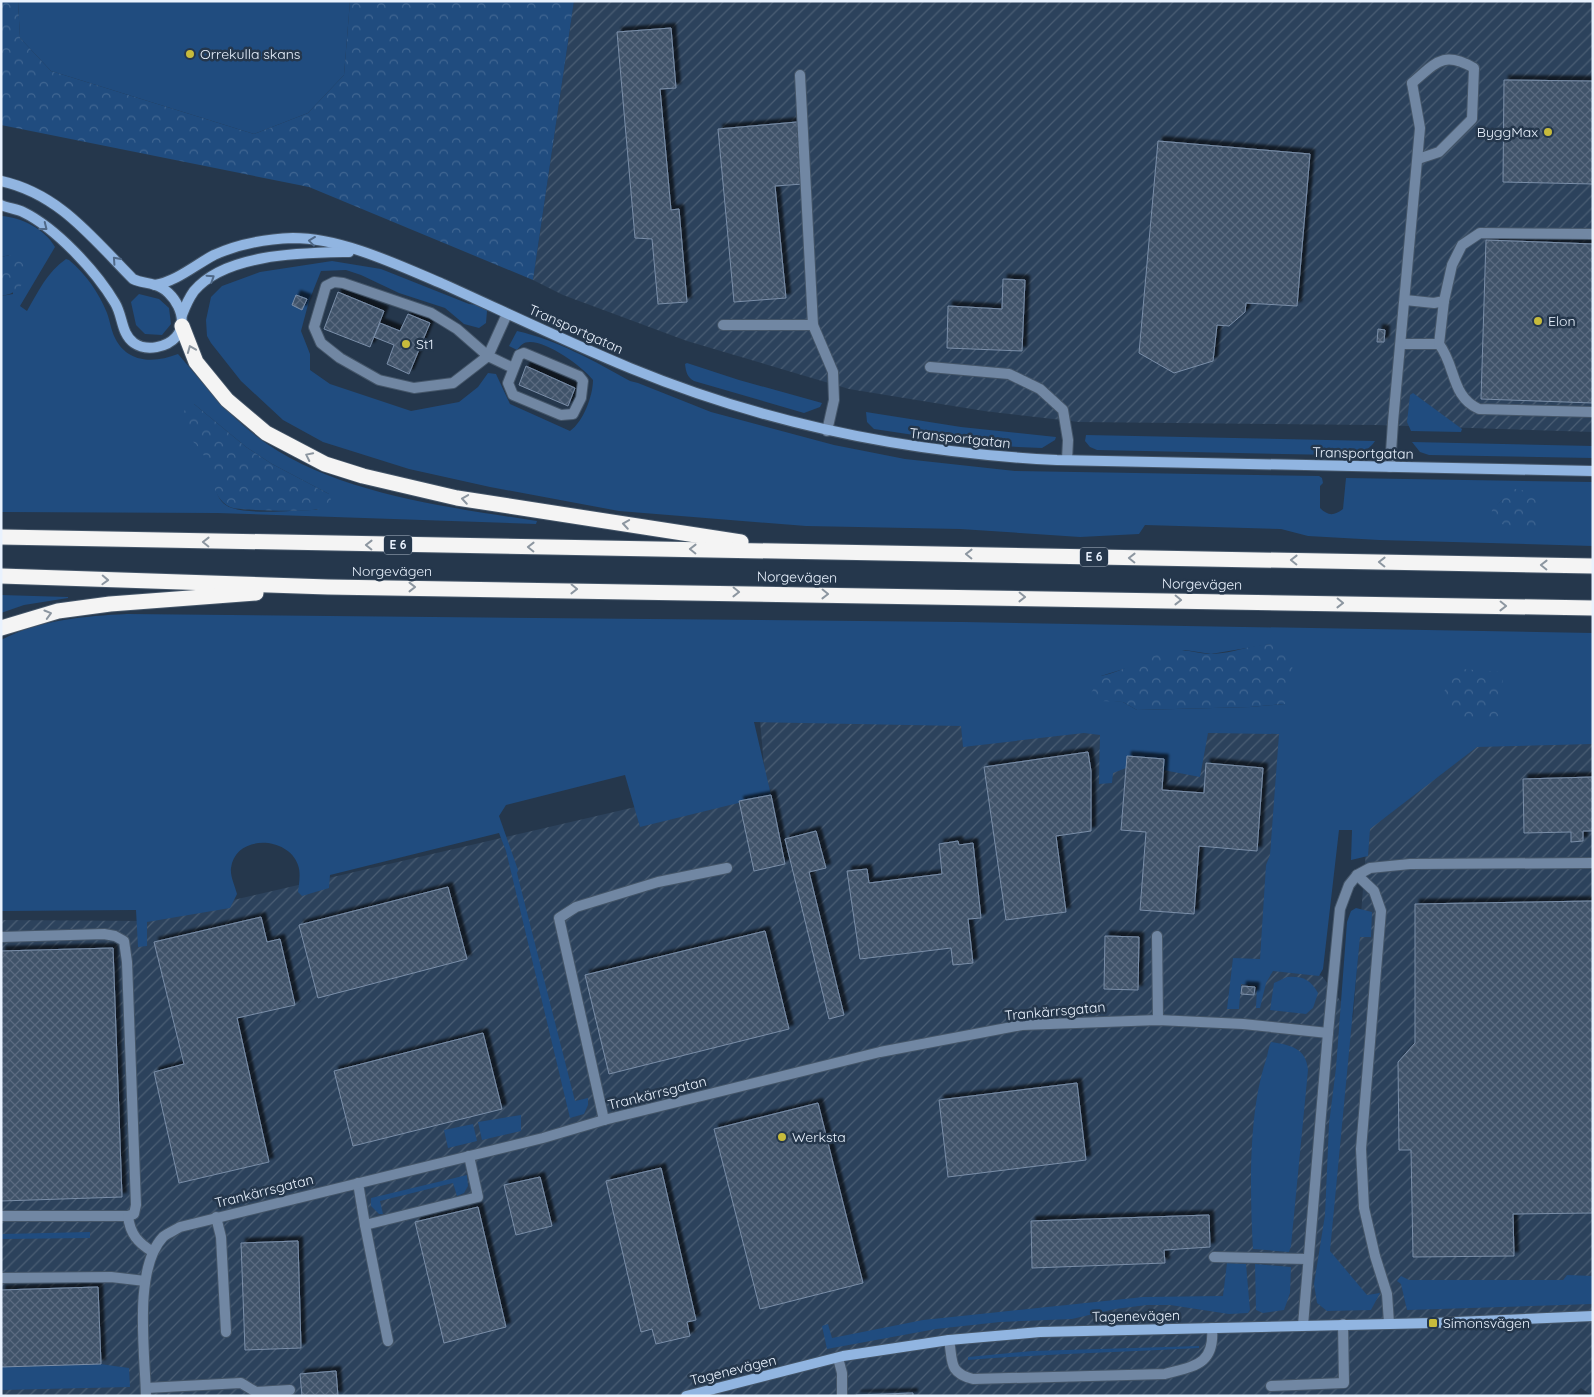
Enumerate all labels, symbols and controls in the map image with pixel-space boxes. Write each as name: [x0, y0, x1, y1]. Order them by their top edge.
place label: Orrekulla skans: [200, 45, 300, 63]
marker: Orrekulla skans: [184, 48, 196, 60]
place label: ByggMax: [1477, 123, 1538, 141]
marker: ByggMax: [1542, 126, 1554, 138]
one-way arrow: [38, 221, 48, 230]
one-way arrow: [308, 236, 316, 247]
one-way arrow: [112, 257, 121, 266]
one-way arrow: [206, 275, 215, 284]
street label: Transportgatan: [526, 300, 626, 358]
place label: Elon: [1548, 312, 1576, 330]
marker: Elon: [1532, 315, 1544, 327]
place label: St1: [416, 335, 434, 353]
marker: St1: [400, 338, 412, 350]
one-way arrow: [186, 345, 197, 354]
street label: Transportgatan: [909, 424, 1011, 452]
street label: Transportgatan: [1312, 443, 1414, 463]
one-way arrow: [305, 451, 314, 462]
one-way arrow: [461, 495, 469, 505]
one-way arrow: [621, 519, 629, 530]
road number: E 6: [384, 536, 412, 554]
one-way arrow: [202, 537, 210, 547]
one-way arrow: [364, 540, 372, 550]
one-way arrow: [527, 542, 534, 552]
one-way arrow: [689, 544, 697, 554]
road number: E 6: [1080, 548, 1108, 566]
one-way arrow: [965, 549, 973, 560]
one-way arrow: [1127, 553, 1135, 563]
one-way arrow: [1290, 555, 1298, 565]
one-way arrow: [1377, 557, 1385, 567]
one-way arrow: [1540, 560, 1548, 570]
street label: Norgevägen: [352, 562, 432, 580]
street label: Norgevägen: [757, 567, 837, 587]
street label: Norgevägen: [1162, 574, 1242, 594]
one-way arrow: [101, 575, 109, 585]
one-way arrow: [408, 582, 416, 592]
one-way arrow: [570, 584, 578, 595]
one-way arrow: [732, 587, 740, 597]
one-way arrow: [821, 589, 829, 599]
one-way arrow: [1018, 592, 1026, 602]
one-way arrow: [1174, 595, 1182, 605]
one-way arrow: [1337, 598, 1345, 608]
one-way arrow: [1500, 601, 1507, 611]
one-way arrow: [43, 609, 51, 619]
street label: Trankärrsgatan: [1004, 998, 1106, 1024]
street label: Trankärrsgatan: [606, 1072, 708, 1114]
place label: Werksta: [792, 1128, 846, 1146]
marker: Werksta: [776, 1131, 788, 1143]
street label: Trankärrsgatan: [213, 1170, 315, 1212]
street label: Tagenevägen: [1092, 1306, 1180, 1326]
place label: Simonsvägen: [1443, 1314, 1530, 1332]
marker: Simonsvägen: [1427, 1317, 1439, 1329]
street label: Tagenevägen: [688, 1351, 778, 1389]

